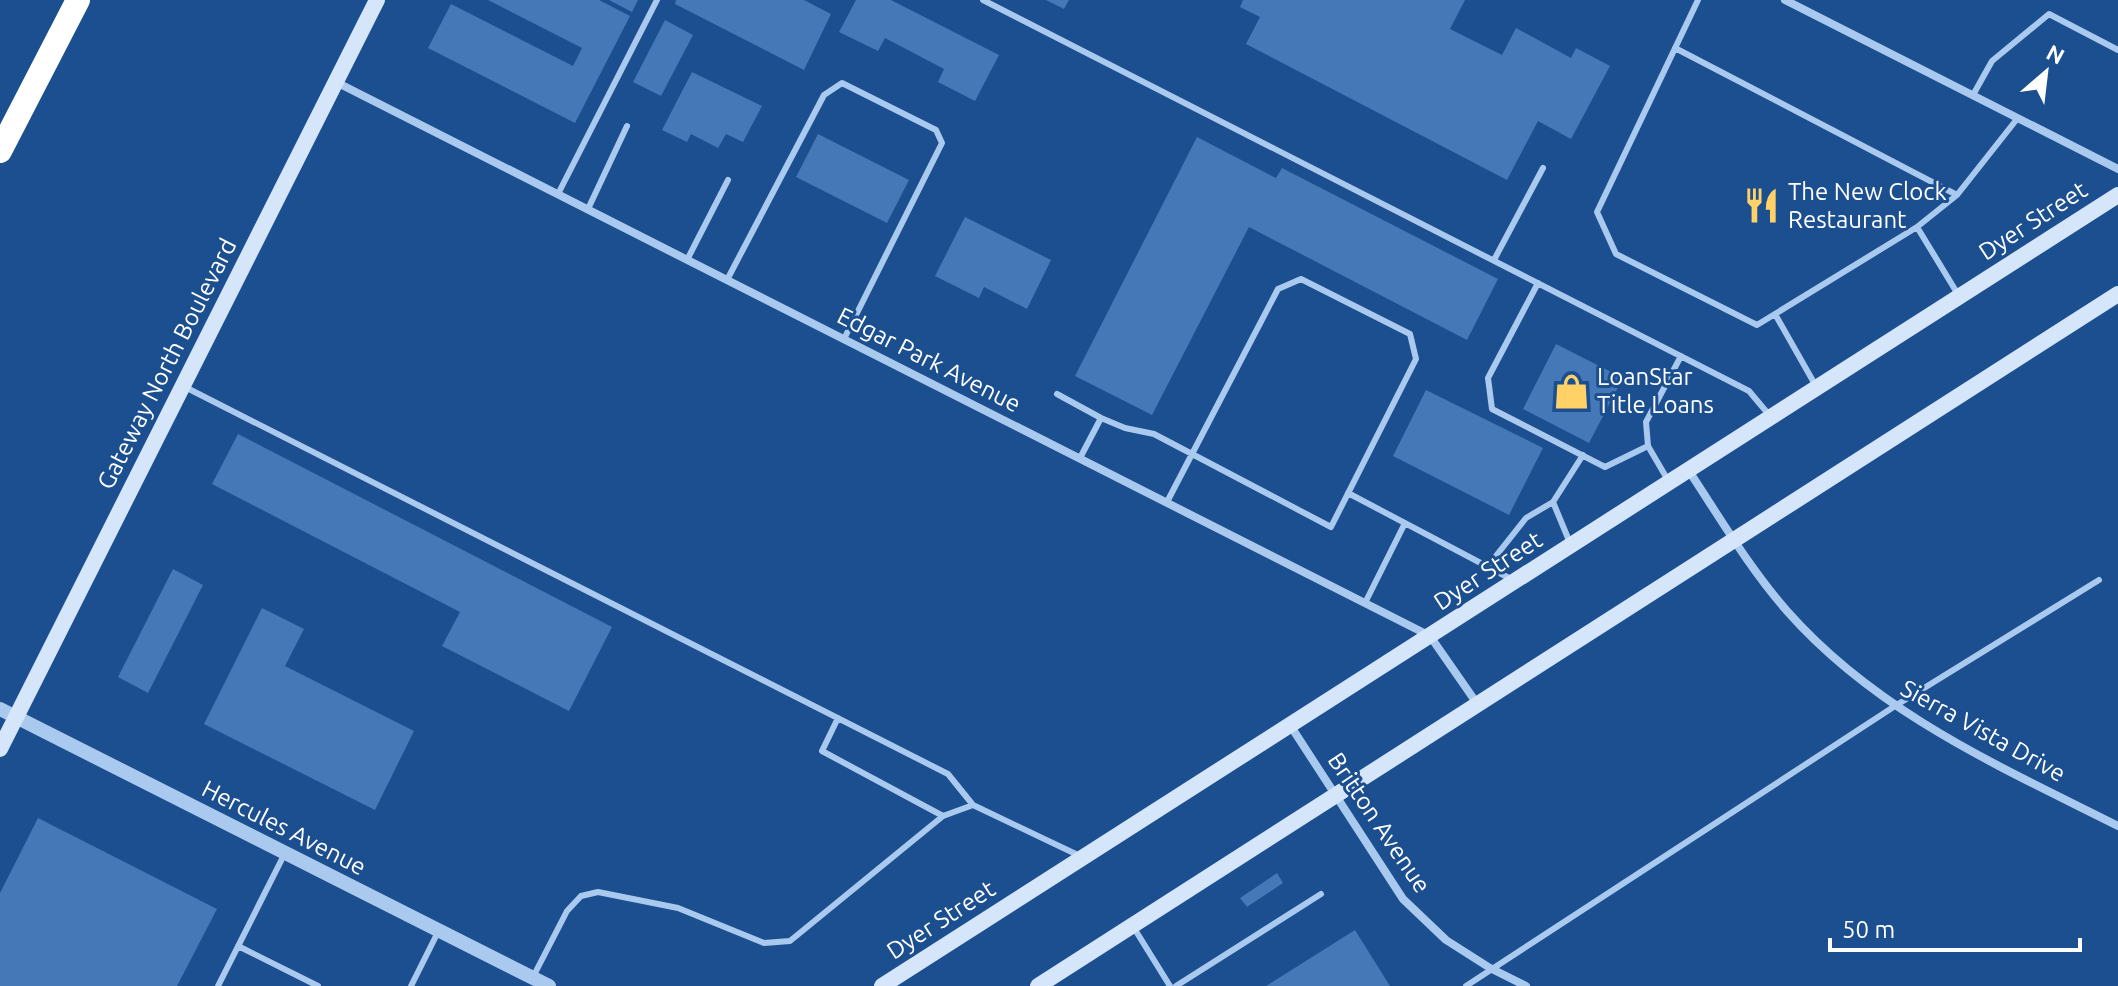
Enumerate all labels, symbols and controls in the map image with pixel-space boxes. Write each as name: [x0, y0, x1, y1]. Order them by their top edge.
north arrow: [2006, 32, 2086, 112]
text: N: [2043, 39, 2069, 69]
street label: Dyer Street: [1974, 175, 2092, 265]
place label: The New Clock Restaurant: [1788, 178, 1947, 233]
restaurant icon: The New Clock Restaurant: [1743, 187, 1781, 225]
street label: Gateway North Boulevard: [92, 234, 242, 493]
street label: Edgar Park Avenue: [833, 302, 1025, 417]
place label: LoanStar Title Loans: [1597, 363, 1714, 418]
shop icon: LoanStar Title Loans: [1552, 372, 1590, 410]
street label: Dyer Street: [1429, 525, 1547, 615]
street label: Sierra Vista Drive: [1896, 674, 2070, 787]
street label: Britton Avenue: [1323, 748, 1436, 898]
street label: Hercules Avenue: [198, 775, 371, 880]
street label: Dyer Street: [882, 874, 1000, 964]
scale bar: [1830, 902, 2080, 952]
text: 50 m: [1842, 916, 1895, 943]

